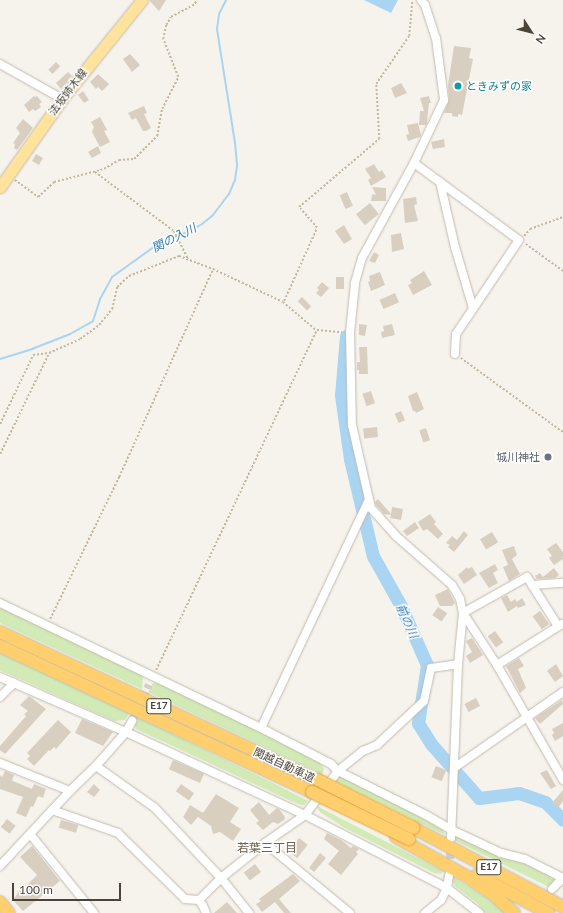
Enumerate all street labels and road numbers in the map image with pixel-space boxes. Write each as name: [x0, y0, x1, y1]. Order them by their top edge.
street label: 法坂姉木線: [46, 66, 90, 118]
road number: E17: [146, 698, 172, 714]
street label: 関越自動車道: [251, 745, 317, 785]
road number: E17: [476, 859, 502, 875]

